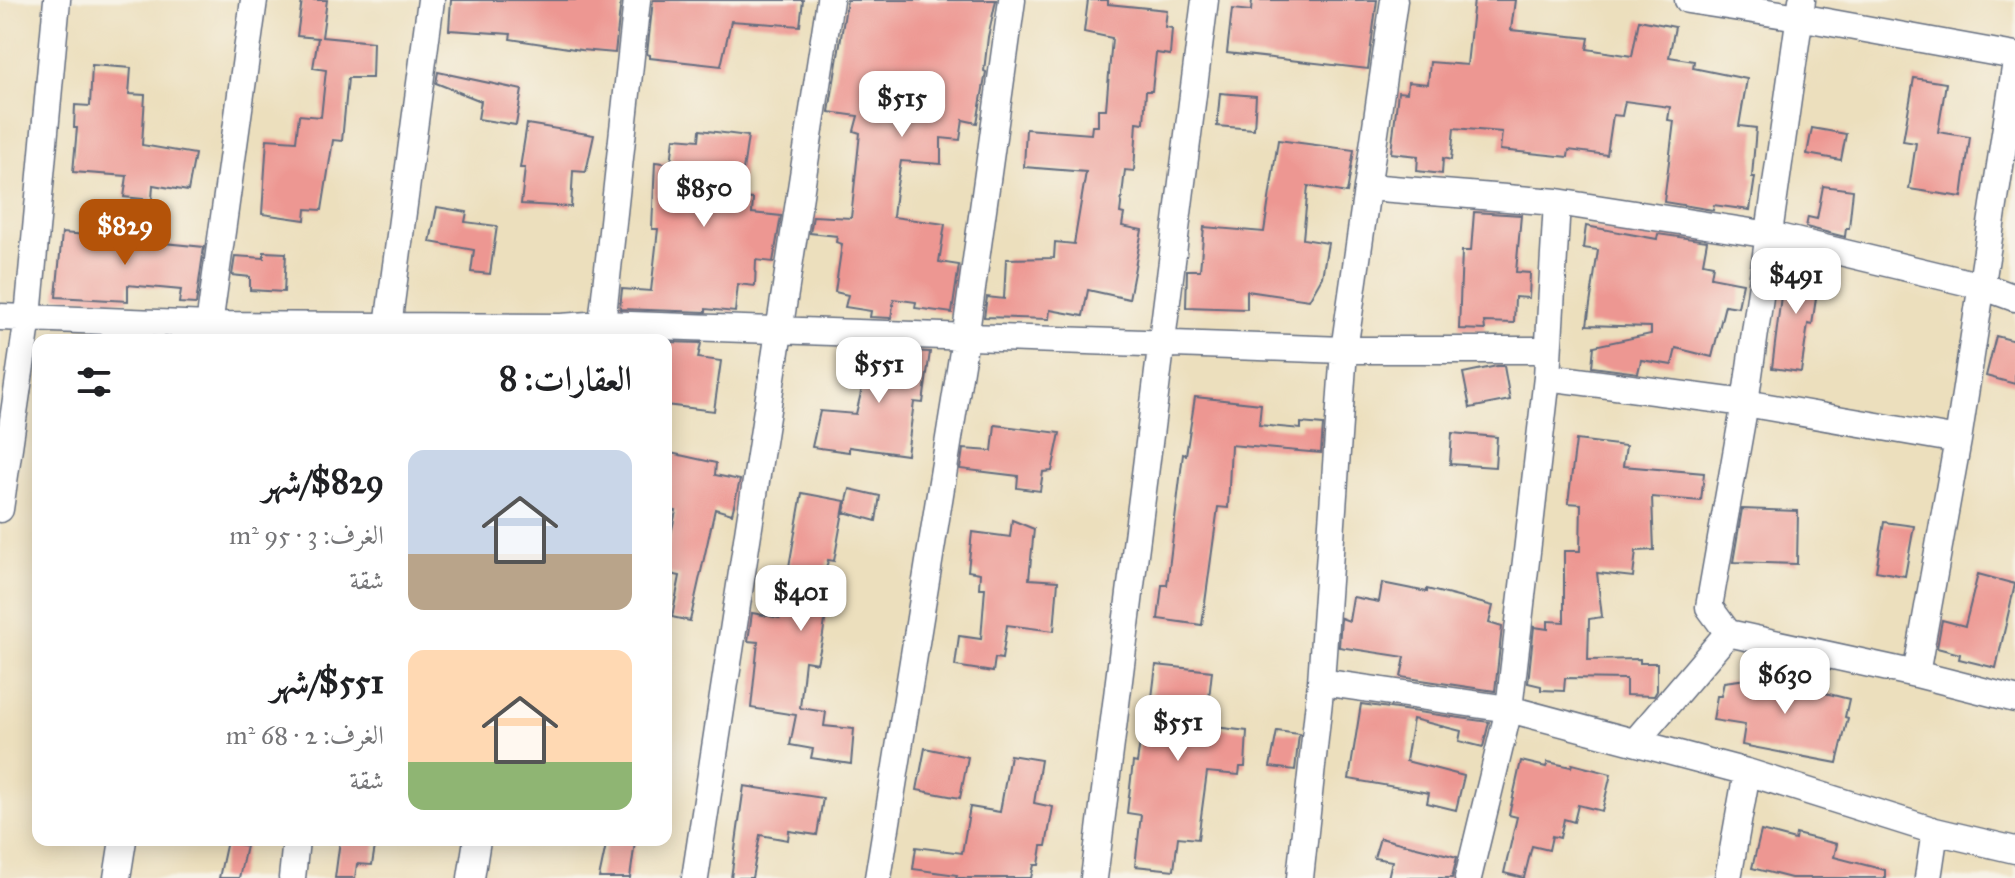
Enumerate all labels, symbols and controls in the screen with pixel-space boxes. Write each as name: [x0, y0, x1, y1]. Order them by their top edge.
pin: $515: [855, 71, 949, 139]
text: $515: [877, 81, 927, 113]
pin: $850: [657, 161, 751, 229]
text: $850: [676, 171, 732, 203]
pin: $829: [78, 199, 172, 267]
text: $829: [97, 209, 153, 241]
pin: $491: [1749, 248, 1843, 316]
text: $491: [1769, 258, 1823, 290]
pin: $551: [832, 337, 926, 405]
text: $551: [854, 347, 904, 379]
text: العقارات: 8: [499, 358, 632, 399]
icon: filters: [72, 360, 116, 404]
text: $829/شهر: [262, 461, 384, 502]
icon: home: [472, 482, 568, 578]
text: الغرف: 3 · 95 m²: [229, 519, 384, 551]
text: شقة: [350, 564, 384, 596]
pin: $401: [754, 565, 848, 633]
text: $401: [773, 575, 829, 607]
pin: $630: [1738, 648, 1832, 716]
text: $630: [1758, 658, 1812, 690]
text: $551/شهر: [270, 661, 384, 702]
icon: home: [472, 682, 568, 778]
pin: $551: [1131, 695, 1225, 763]
text: $551: [1153, 705, 1203, 737]
text: الغرف: 2 · 68 m²: [226, 719, 384, 751]
text: شقة: [350, 764, 384, 796]

